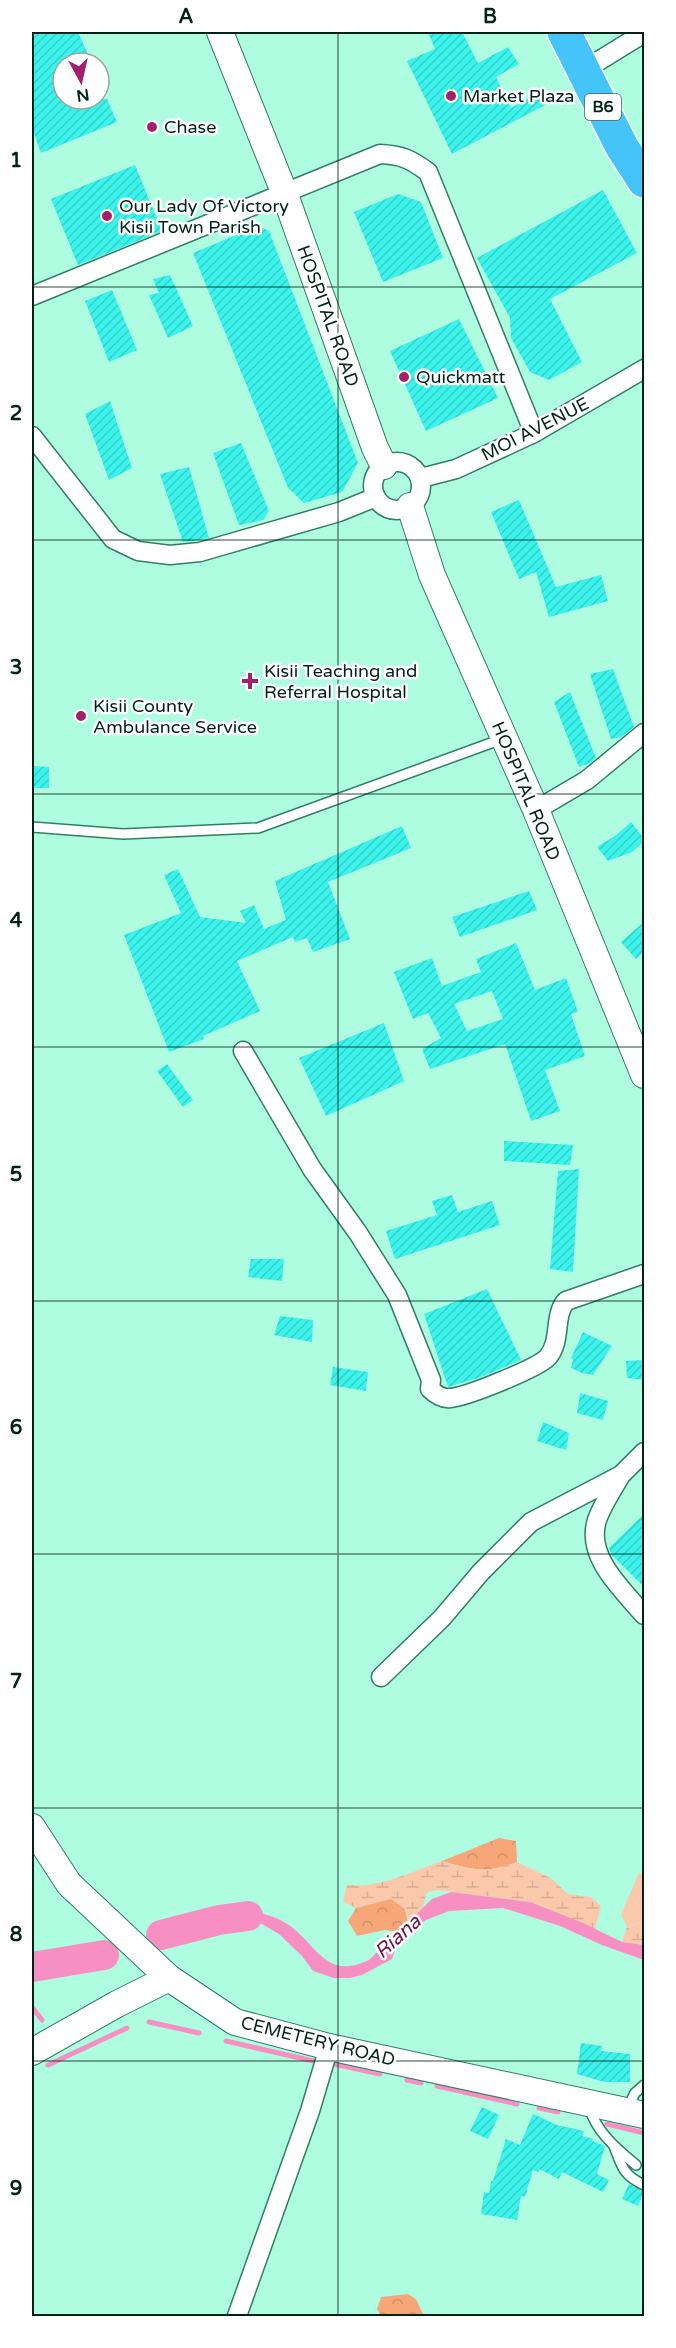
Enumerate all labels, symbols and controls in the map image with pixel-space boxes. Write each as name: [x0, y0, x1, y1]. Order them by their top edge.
text: A: [179, 5, 194, 29]
text: B: [483, 5, 497, 29]
north arrow: [51, 51, 111, 111]
text: N: [75, 84, 91, 106]
place label: Market Plaza: [463, 85, 574, 107]
marker: Market Plaza: [444, 89, 458, 103]
road number: B6: [585, 94, 621, 120]
place label: Chase: [164, 116, 216, 138]
marker: Chase: [145, 120, 159, 134]
text: 1: [10, 149, 22, 173]
place label: Our Lady Of Victory Kisii Town Parish: [119, 195, 289, 238]
marker: Our Lady Of Victory Kisii Town Parish: [100, 209, 114, 223]
street label: HOSPITAL ROAD: [292, 242, 364, 390]
place label: Quickmatt: [416, 366, 506, 388]
marker: Quickmatt: [397, 370, 411, 384]
street label: MOI AVENUE: [477, 392, 593, 466]
text: 2: [10, 402, 22, 426]
text: 3: [10, 656, 22, 680]
place label: Kisii Teaching and Referral Hospital: [264, 660, 417, 703]
marker: Kisii Teaching and Referral Hospital: [241, 672, 259, 690]
place label: Kisii County Ambulance Service: [93, 695, 257, 738]
marker: Kisii County Ambulance Service: [74, 709, 88, 723]
street label: HOSPITAL ROAD: [487, 718, 565, 864]
text: 4: [10, 909, 23, 933]
text: 5: [10, 1163, 22, 1187]
text: 6: [10, 1416, 22, 1440]
text: 7: [10, 1670, 22, 1694]
water label: Riana: [370, 1910, 427, 1964]
text: 8: [10, 1923, 22, 1947]
street label: CEMETERY ROAD: [238, 2011, 398, 2071]
text: 9: [10, 2177, 22, 2201]

